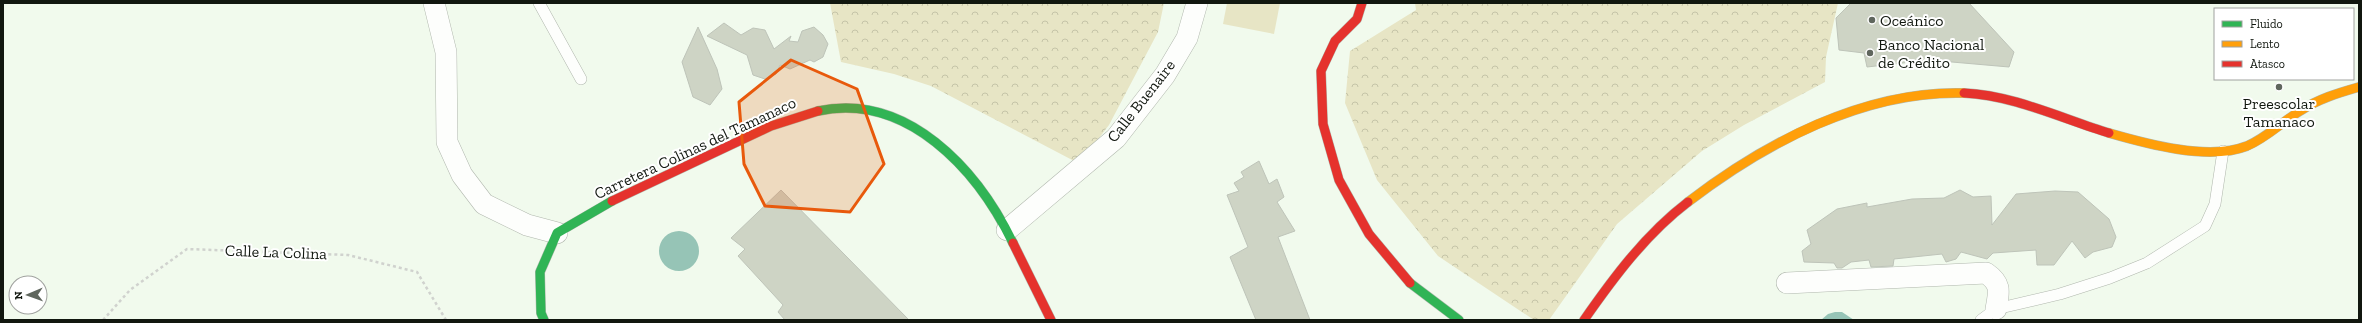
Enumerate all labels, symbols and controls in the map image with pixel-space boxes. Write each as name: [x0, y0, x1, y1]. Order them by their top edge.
legend: [2214, 8, 2354, 80]
place label: Oceánico: [1880, 11, 1944, 30]
marker: Oceánico: [1867, 15, 1877, 25]
text: Fluido: [2250, 17, 2283, 31]
place label: Banco Nacional de Crédito: [1878, 35, 1984, 72]
text: Lento: [2250, 37, 2280, 51]
marker: Banco Nacional de Crédito: [1865, 48, 1875, 58]
street label: Calle Buenaire: [1103, 56, 1179, 146]
text: Atasco: [2250, 57, 2285, 71]
marker: Preescolar Tamanaco: [2274, 82, 2284, 92]
street label: Carretera Colinas del Tamanaco: [591, 93, 799, 203]
place label: Preescolar Tamanaco: [2243, 94, 2315, 131]
street label: Calle La Colina: [225, 241, 328, 263]
north arrow: [8, 275, 48, 315]
text: N: [12, 290, 25, 300]

